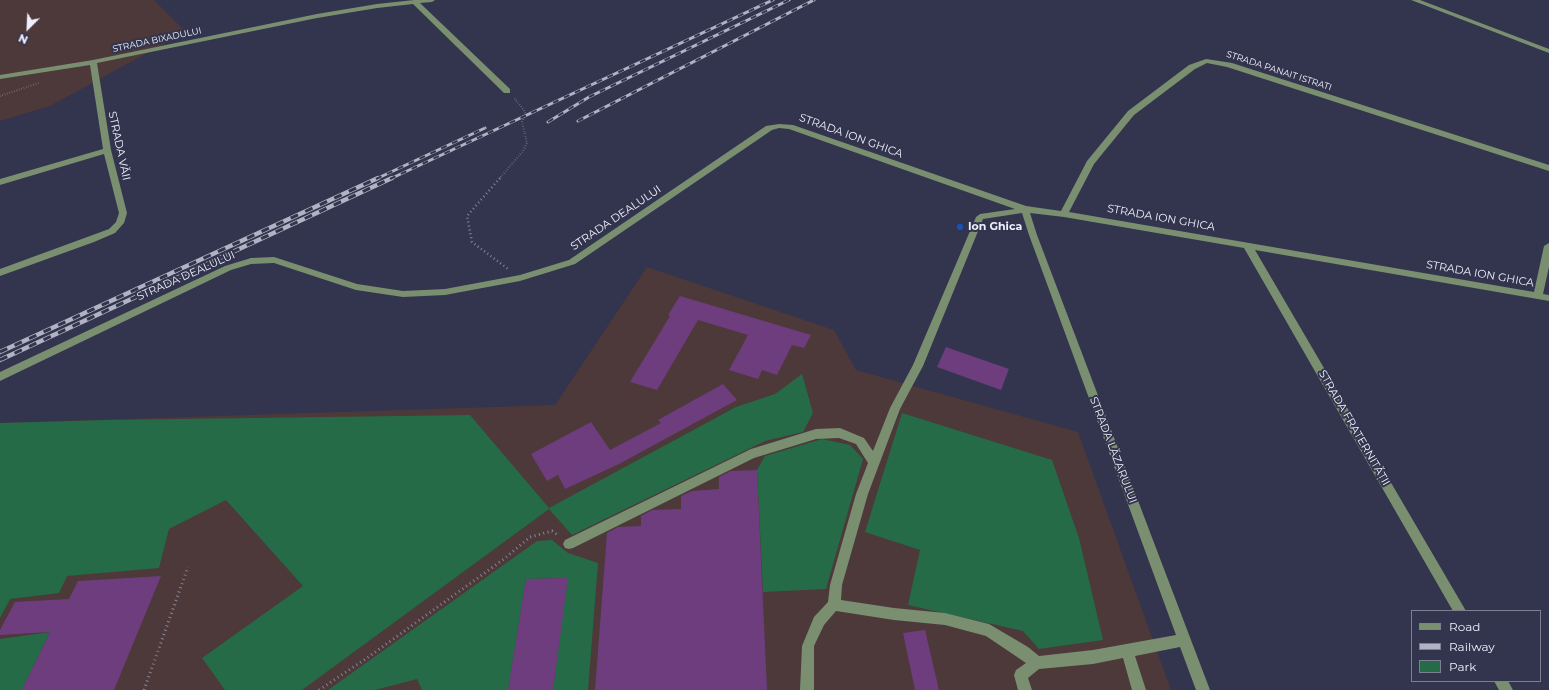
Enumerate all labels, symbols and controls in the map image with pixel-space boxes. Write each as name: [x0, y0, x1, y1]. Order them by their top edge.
north arrow: [8, 8, 48, 48]
street label: STRADA BIXADULUI: [112, 25, 202, 55]
text: N: [16, 31, 30, 47]
street label: STRADA PANAIT ISTRATI: [1225, 49, 1333, 93]
street label: STRADA VĂII: [105, 110, 133, 182]
street label: STRADA ION GHICA: [797, 111, 905, 161]
street label: STRADA DEALULUI: [568, 183, 664, 253]
street label: STRADA ION GHICA: [1106, 202, 1216, 234]
place label: Ion Ghica: [968, 220, 1022, 234]
marker: Ion Ghica: [955, 222, 965, 232]
street label: STRADA DEALULUI: [135, 248, 237, 304]
street label: STRADA ION GHICA: [1425, 258, 1535, 290]
street label: STRADA FRATERNITĂȚII: [1315, 368, 1393, 488]
street label: STRADA LĂZARULUI: [1087, 395, 1139, 505]
legend: [1411, 610, 1541, 682]
text: Road: [1449, 619, 1480, 634]
text: Railway: [1449, 639, 1495, 654]
text: Park: [1449, 659, 1476, 674]

